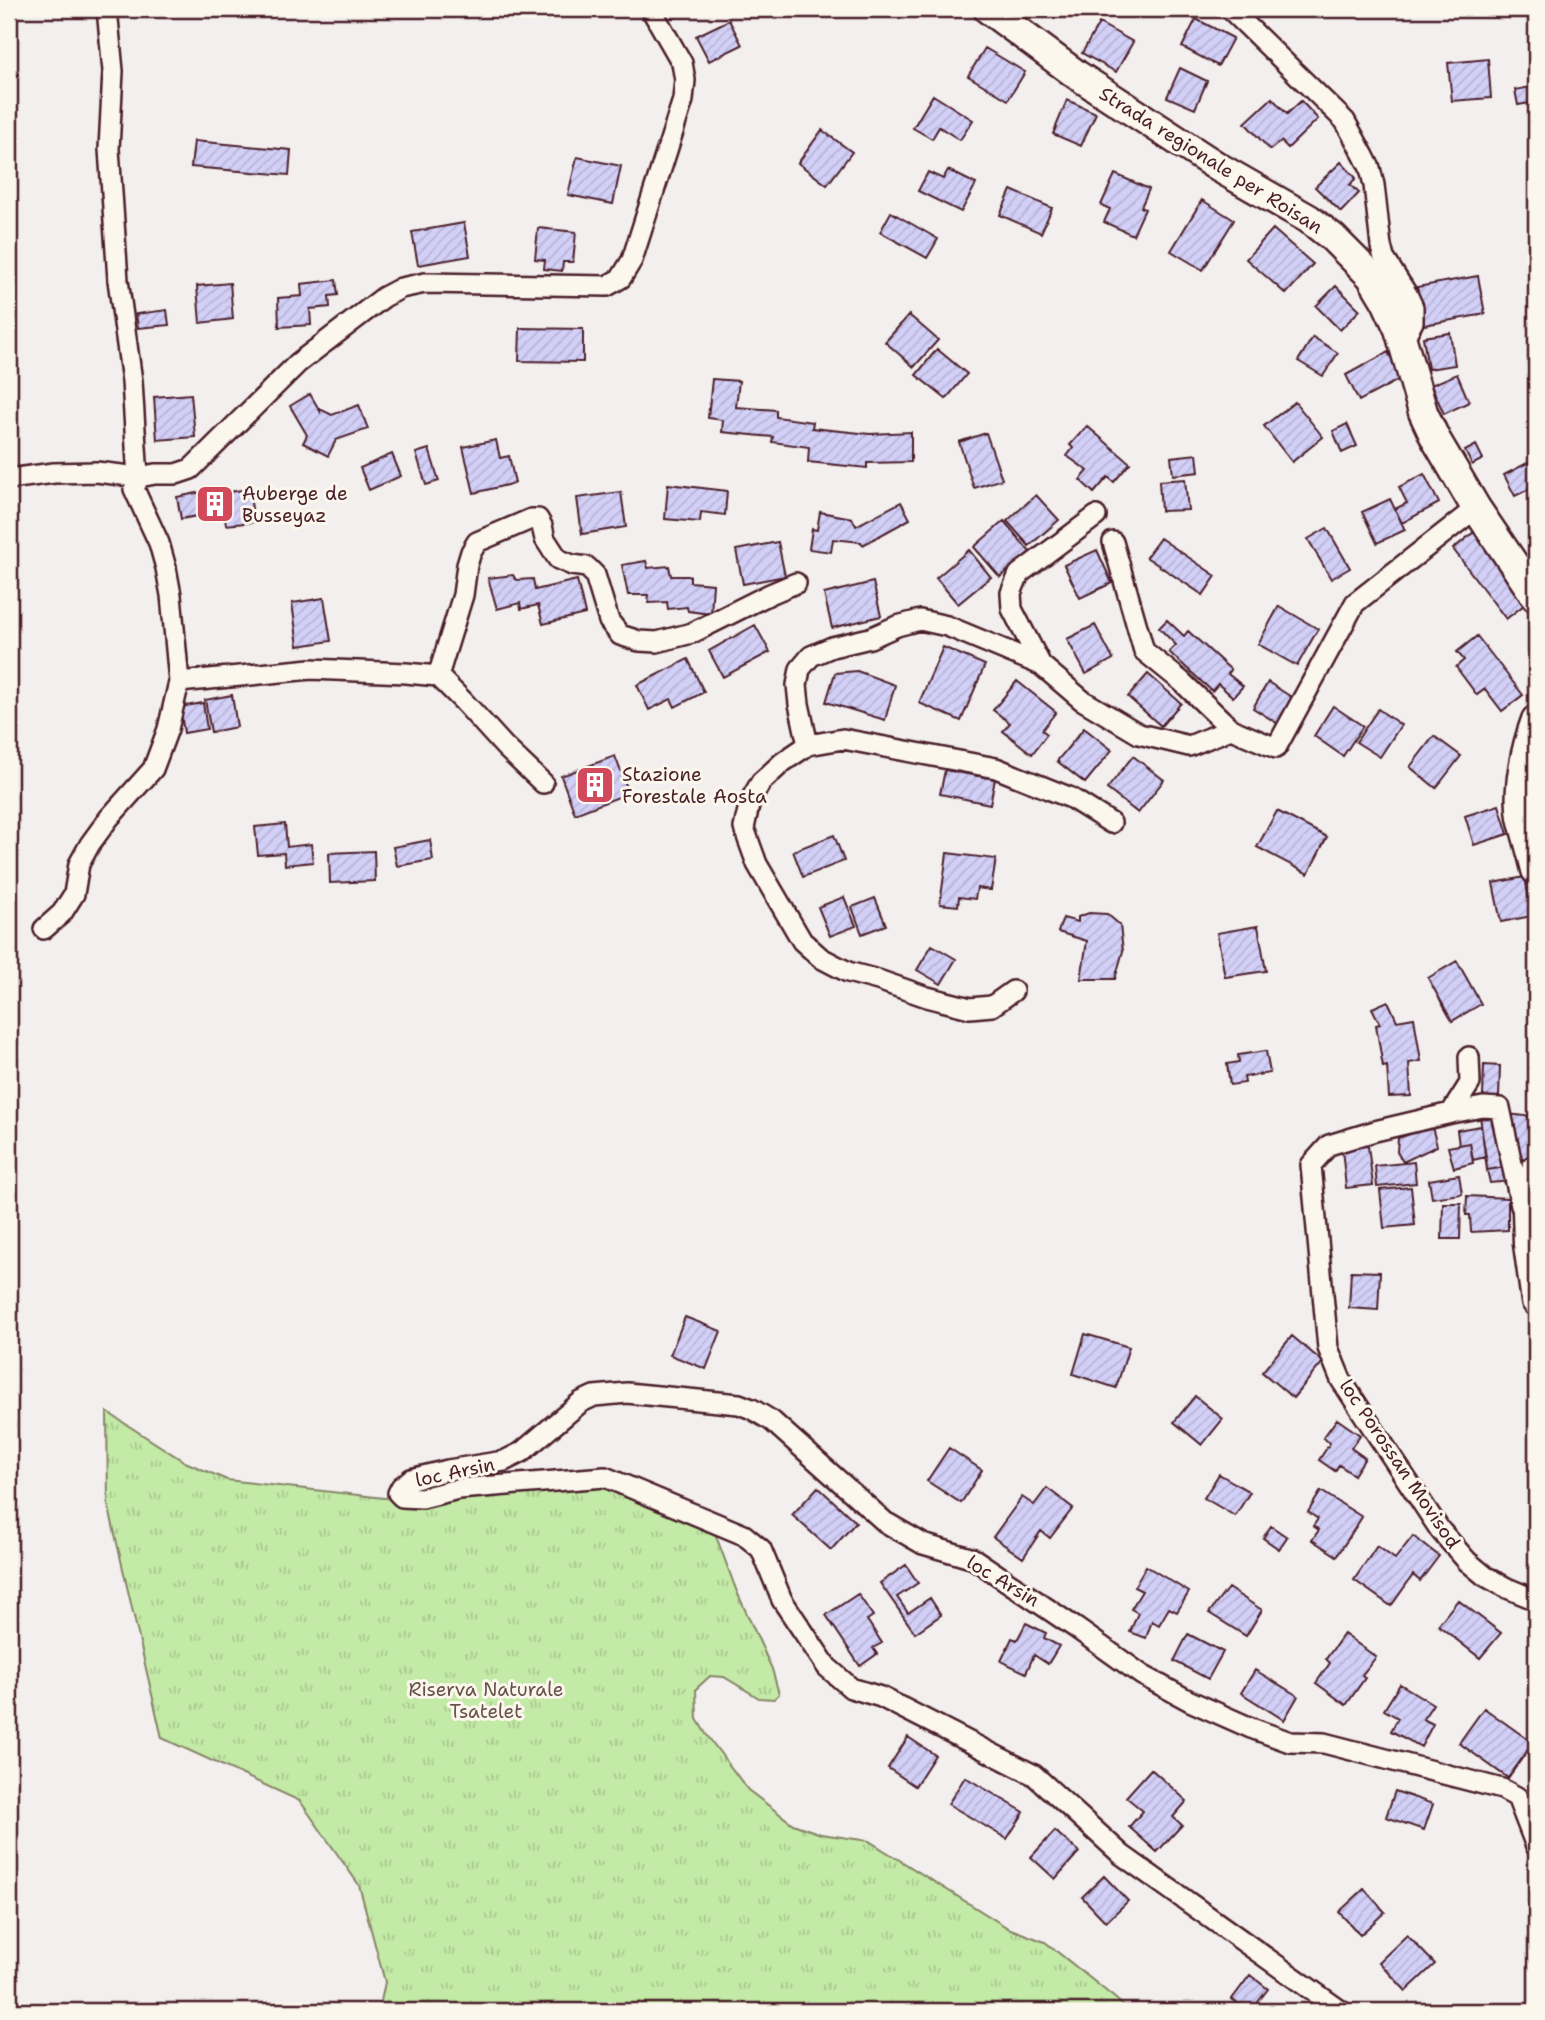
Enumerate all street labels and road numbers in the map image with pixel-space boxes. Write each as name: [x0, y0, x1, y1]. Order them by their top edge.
street label: Strada regionale per Roisan: [1095, 81, 1327, 239]
street label: loc Porossan Movisod: [1334, 1374, 1466, 1554]
street label: loc Arsin: [413, 1451, 497, 1493]
street label: loc Arsin: [962, 1550, 1044, 1612]

